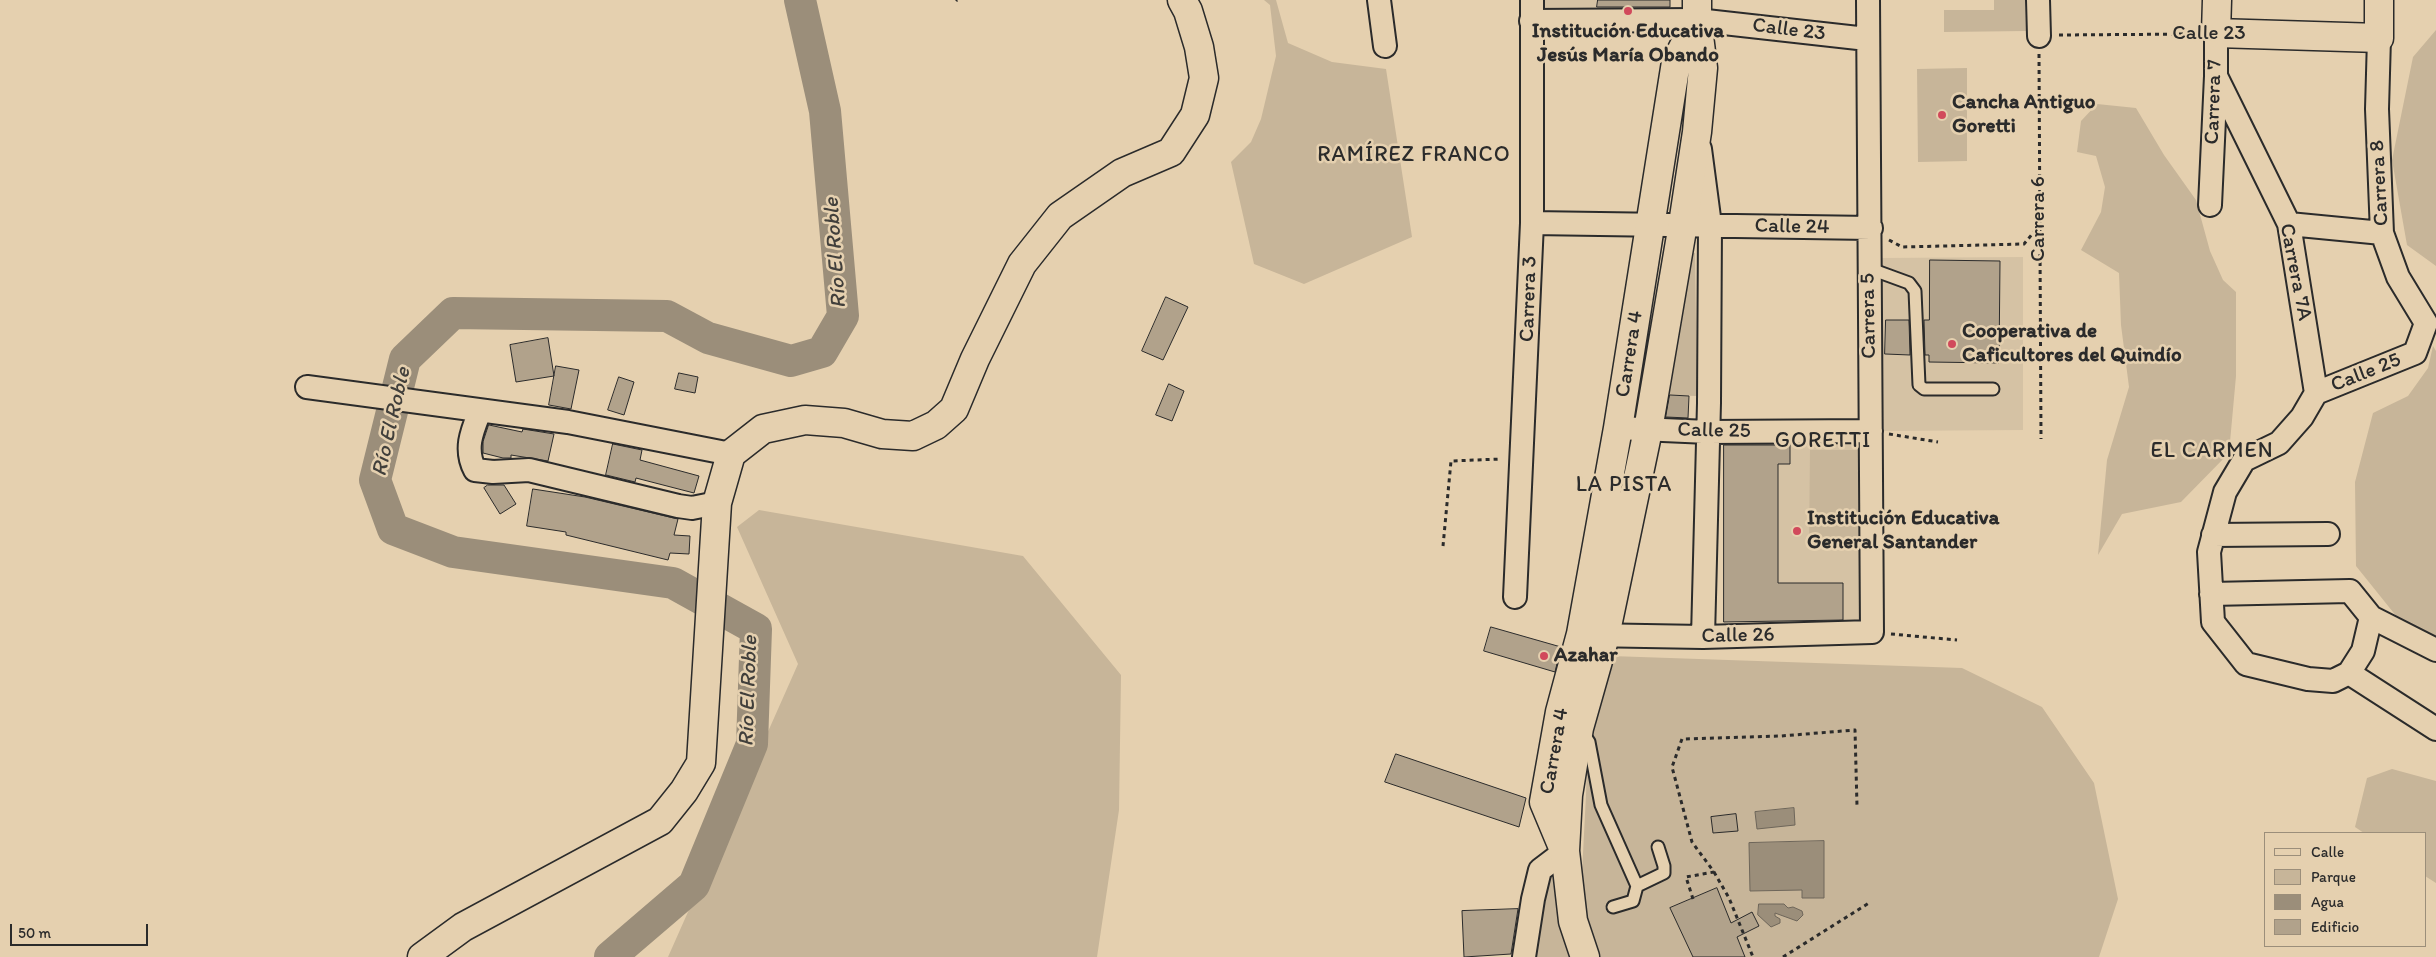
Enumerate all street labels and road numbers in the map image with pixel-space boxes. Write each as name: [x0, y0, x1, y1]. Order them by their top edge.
street label: Calle 23: [1751, 13, 1827, 47]
street label: Calle 23: [2172, 21, 2246, 47]
street label: Carrera 7: [2200, 59, 2228, 145]
street label: Carrera 8: [2365, 139, 2395, 227]
street label: Carrera 6: [2026, 176, 2052, 262]
street label: Calle 24: [1754, 214, 1830, 240]
street label: Carrera 7A: [2273, 221, 2317, 323]
street label: Carrera 3: [1515, 256, 1543, 342]
street label: Carrera 5: [1856, 273, 1882, 359]
street label: Carrera 4: [1611, 309, 1649, 399]
street label: Calle 25: [2327, 348, 2405, 398]
street label: Calle 25: [1677, 418, 1751, 444]
street label: Calle 26: [1701, 623, 1775, 649]
street label: Carrera 4: [1535, 706, 1575, 796]

